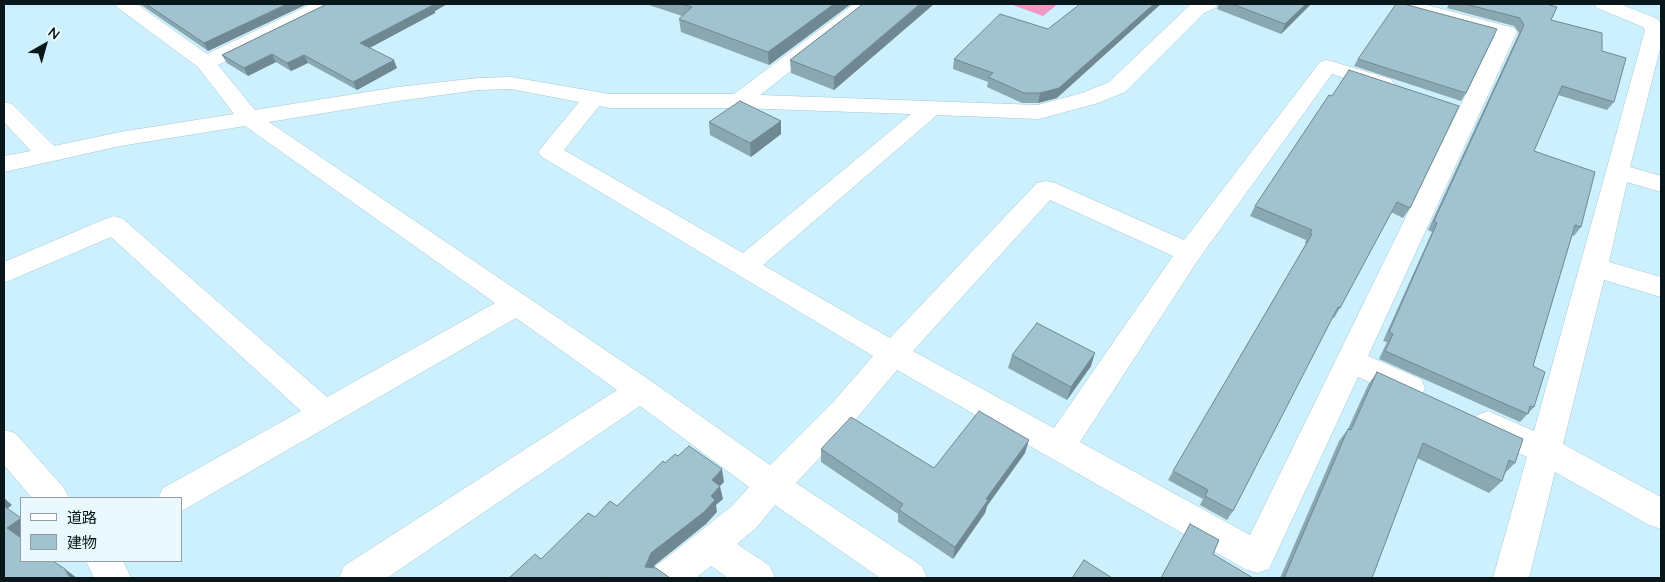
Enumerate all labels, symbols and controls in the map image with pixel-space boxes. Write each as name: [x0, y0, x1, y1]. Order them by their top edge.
north arrow: [20, 20, 70, 70]
text: N: [45, 23, 64, 43]
legend: [20, 497, 182, 562]
text: 道路: [67, 508, 97, 527]
text: 建物: [67, 533, 97, 552]

